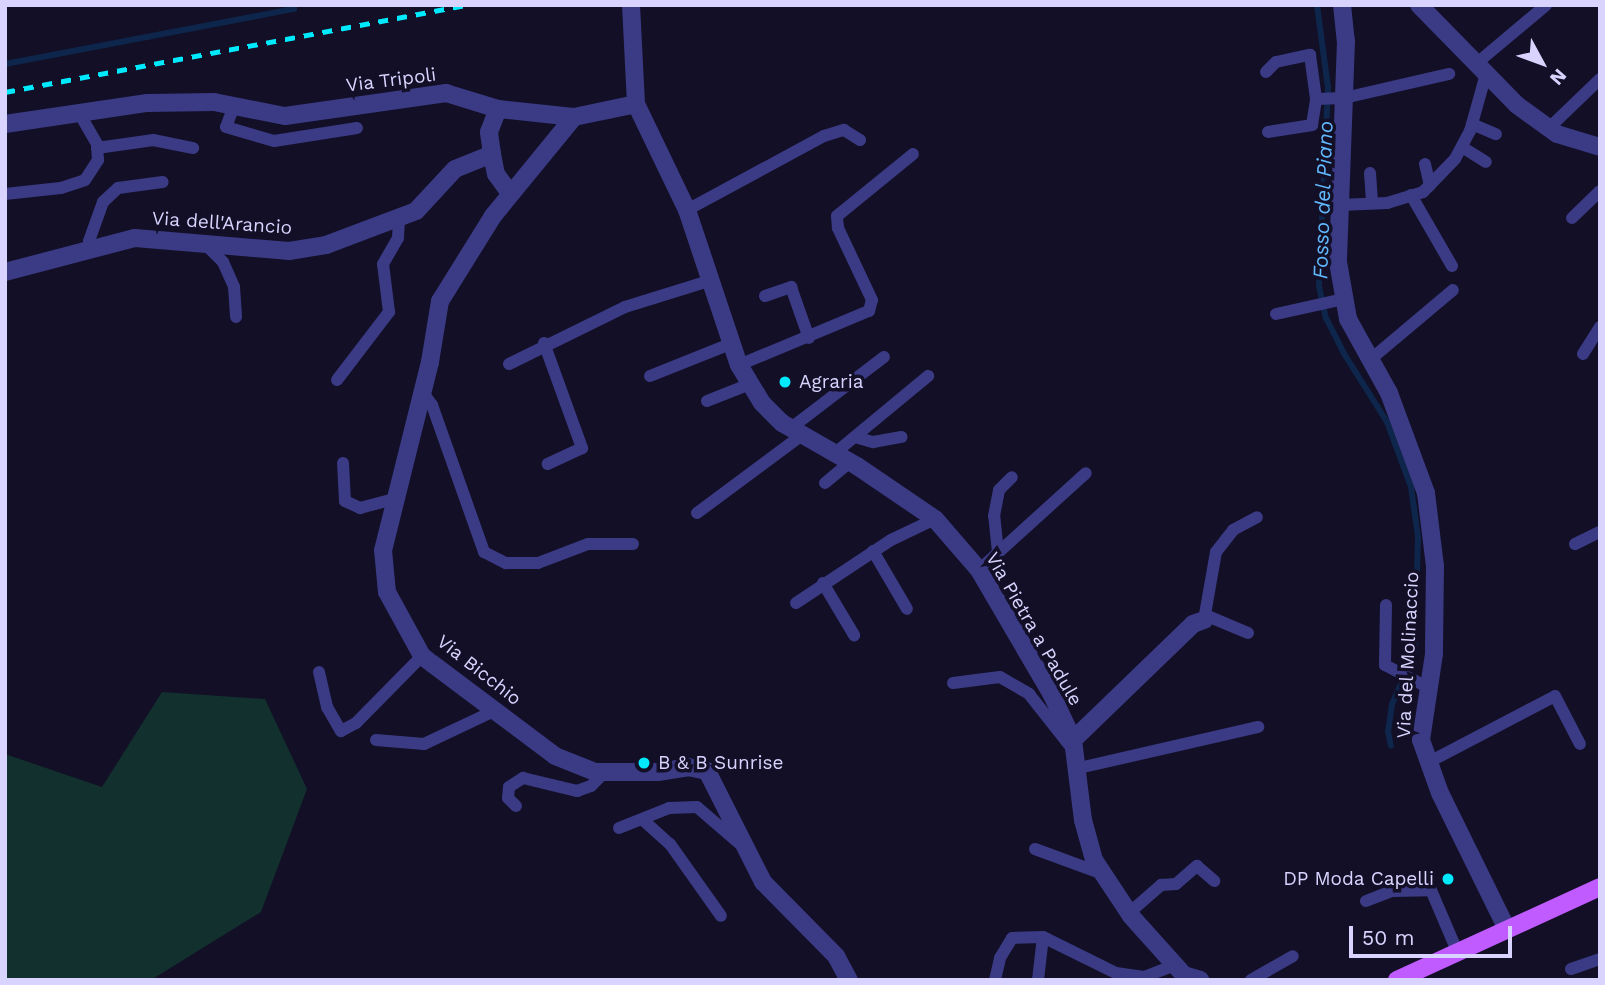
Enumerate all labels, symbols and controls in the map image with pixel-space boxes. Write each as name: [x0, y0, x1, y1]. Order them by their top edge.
north arrow: [1507, 28, 1577, 98]
street label: Via Tripoli: [344, 63, 438, 97]
text: N: [1545, 64, 1572, 90]
water label: Fosso del Piano: [1308, 120, 1338, 280]
street label: Via dell'Arancio: [151, 207, 293, 239]
place label: Agraria: [799, 371, 863, 393]
marker: Agraria: [777, 374, 793, 390]
street label: Via Pietra a Padule: [980, 548, 1088, 710]
street label: Via del Molinaccio: [1392, 570, 1424, 740]
street label: Via Bicchio: [432, 630, 526, 710]
place label: B & B Sunrise: [658, 752, 783, 774]
marker: B & B Sunrise: [636, 755, 652, 771]
place label: DP Moda Capelli: [1282, 868, 1434, 890]
marker: DP Moda Capelli: [1440, 871, 1456, 887]
scale bar: [1353, 912, 1516, 956]
text: 50 m: [1362, 925, 1414, 950]

